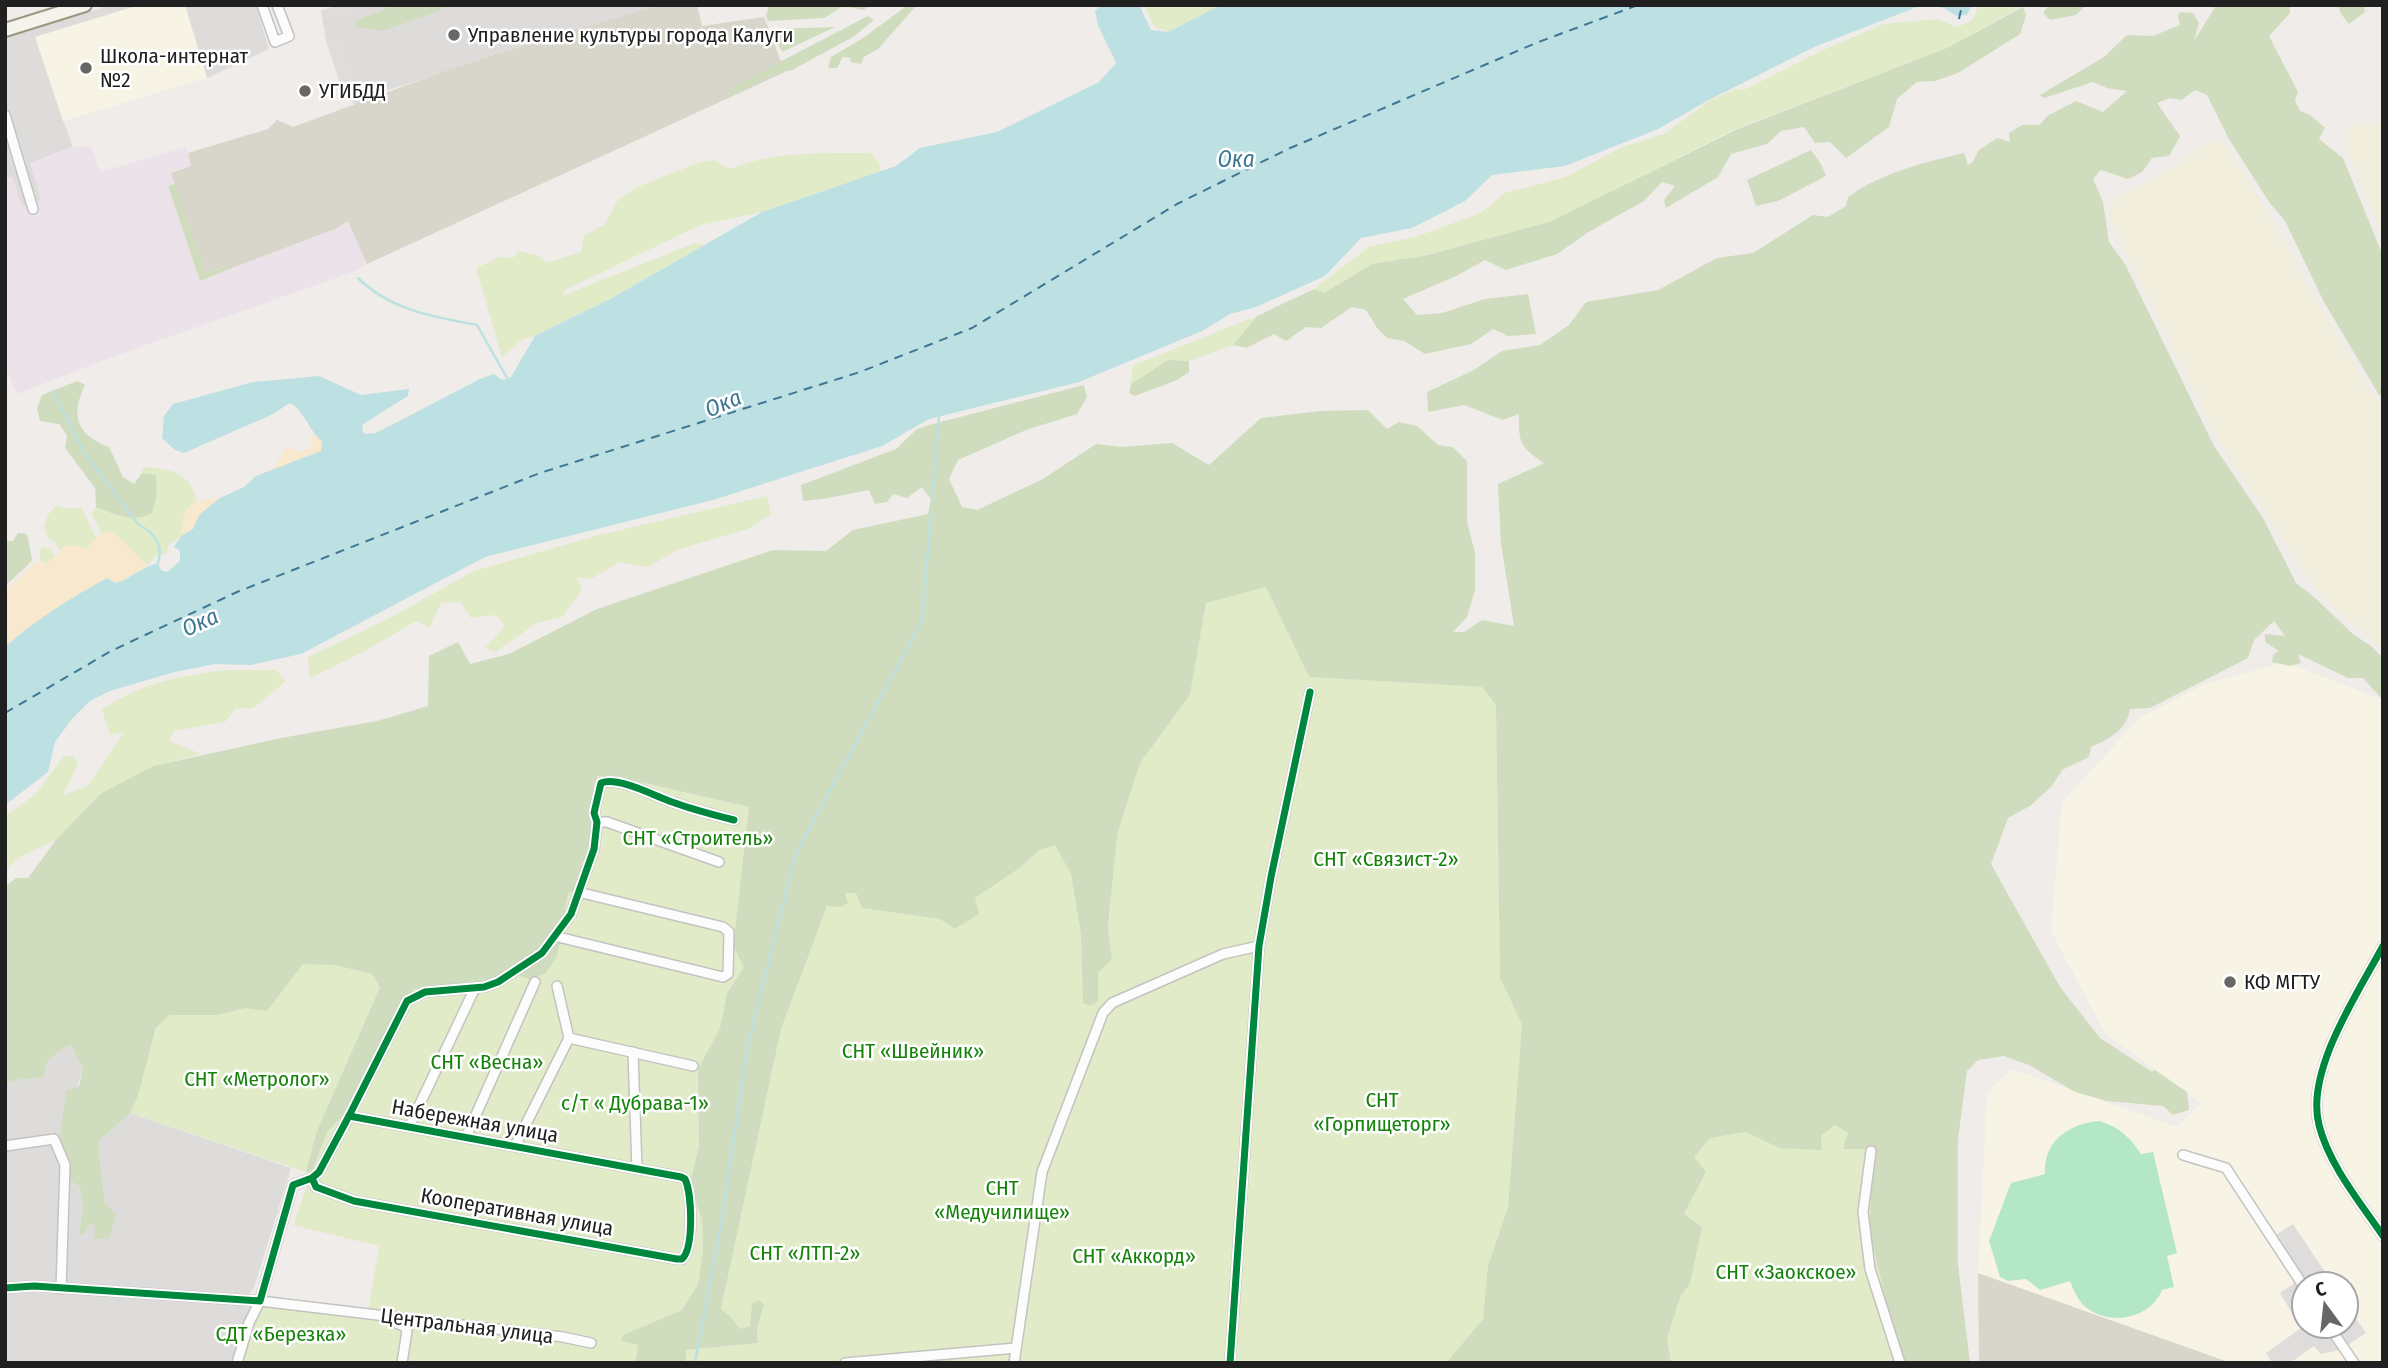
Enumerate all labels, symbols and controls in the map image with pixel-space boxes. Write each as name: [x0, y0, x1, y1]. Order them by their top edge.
place label: Управление культуры города Калуги: [467, 22, 793, 48]
marker: Управление культуры города Калуги: [446, 27, 462, 43]
place label: Школа-интернат №2: [100, 43, 249, 93]
marker: Школа-интернат №2: [78, 60, 94, 76]
place label: УГИБДД: [318, 78, 386, 104]
marker: УГИБДД: [297, 83, 313, 99]
water label: Ока: [1217, 145, 1255, 173]
water label: Ока: [700, 383, 746, 423]
water label: Ока: [177, 602, 223, 642]
park label: СНТ «Строитель»: [623, 825, 773, 851]
park label: СНТ «Связист-2»: [1313, 846, 1459, 872]
place label: КФ МГТУ: [2244, 969, 2321, 995]
marker: КФ МГТУ: [2222, 974, 2238, 990]
park label: СНТ «Швейник»: [842, 1038, 984, 1064]
park label: СНТ «Весна»: [431, 1049, 543, 1075]
park label: СНТ «Метролог»: [184, 1066, 330, 1092]
park label: СНТ «Горпищеторг»: [1313, 1087, 1451, 1137]
park label: с/т « Дубрава-1»: [561, 1090, 709, 1116]
street label: Набережная улица: [390, 1094, 560, 1148]
park label: СНТ «Медучилище»: [934, 1175, 1070, 1225]
street label: Кооперативная улица: [419, 1182, 615, 1242]
park label: СНТ «ЛТП-2»: [749, 1240, 861, 1266]
park label: СНТ «Аккорд»: [1072, 1243, 1196, 1269]
park label: СНТ «Заокское»: [1716, 1259, 1856, 1285]
north arrow: [2290, 1270, 2360, 1340]
text: С: [2313, 1277, 2329, 1301]
street label: Центральная улица: [379, 1302, 555, 1350]
park label: СДТ «Березка»: [216, 1321, 346, 1347]

